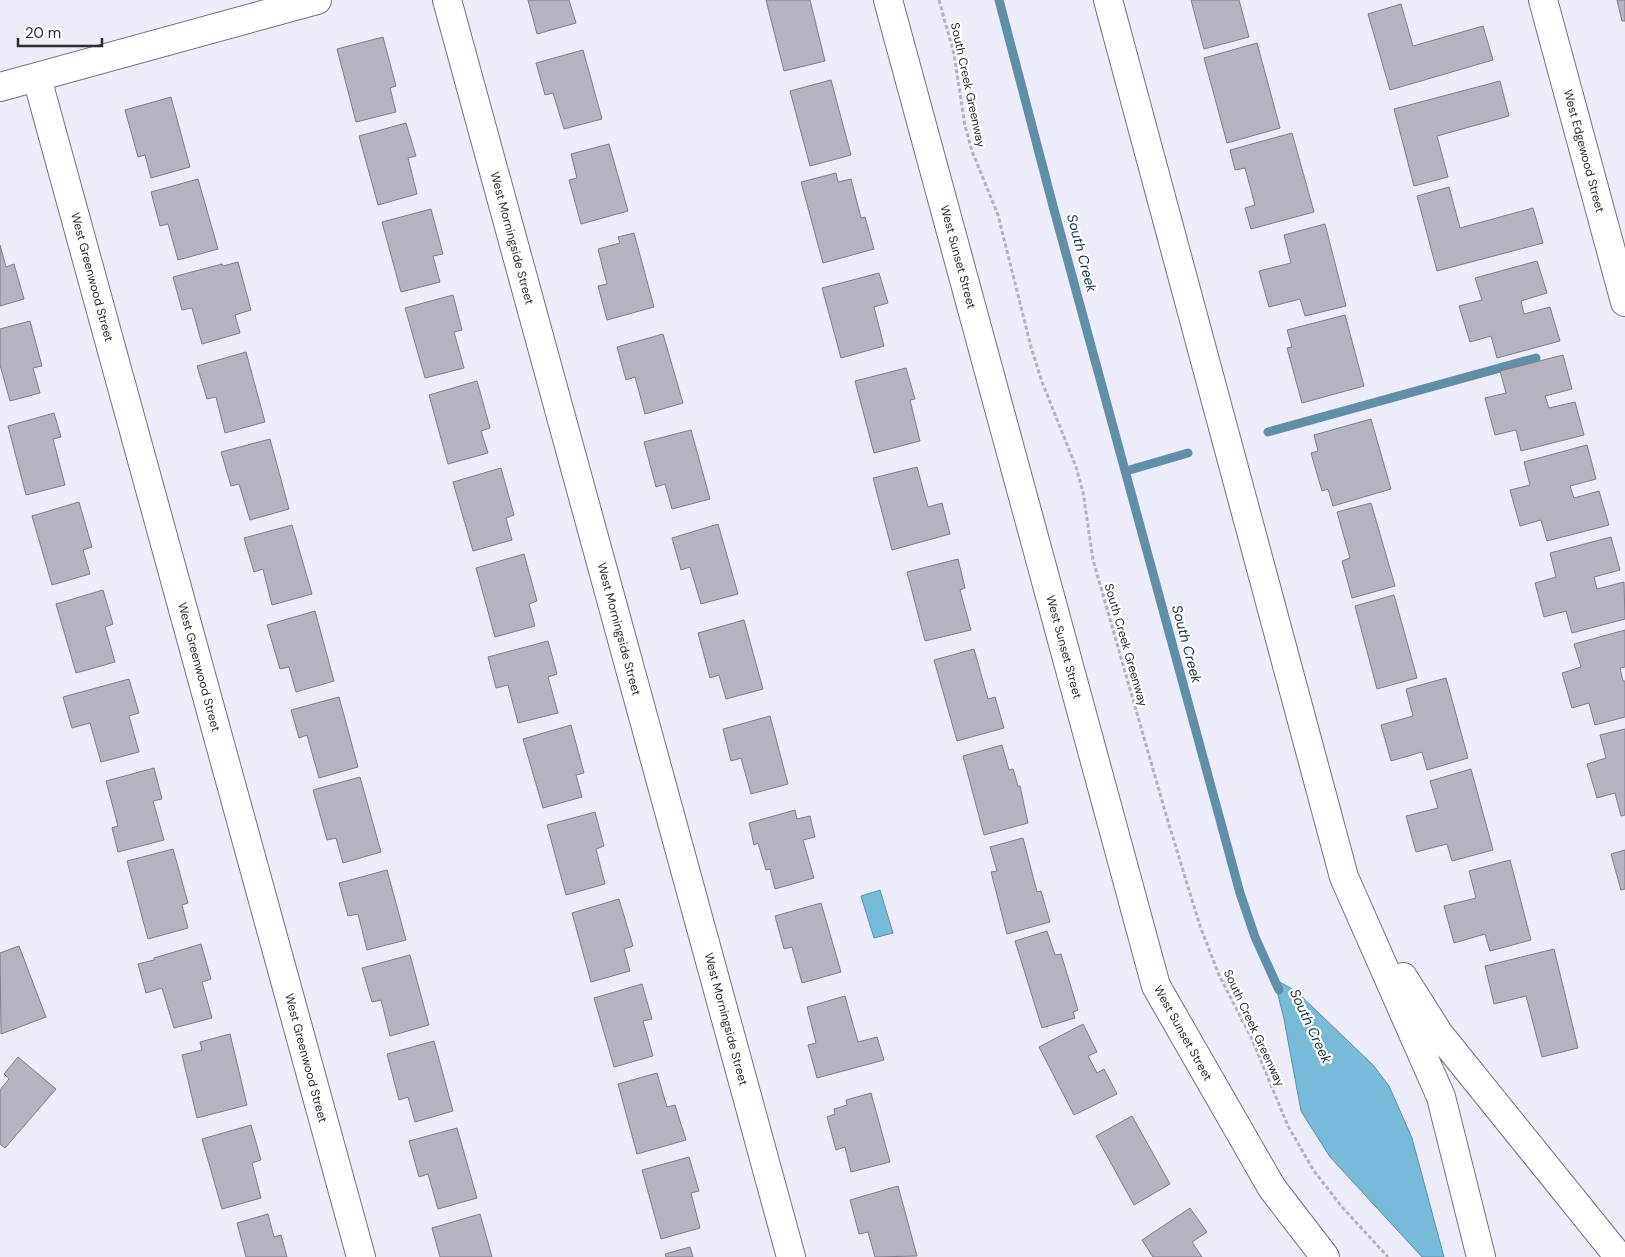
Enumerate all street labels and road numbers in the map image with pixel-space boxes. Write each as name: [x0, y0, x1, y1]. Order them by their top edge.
street label: South Creek Greenway: [947, 21, 989, 149]
street label: West Edgewood Street: [1560, 88, 1608, 215]
street label: West Morningside Street: [487, 170, 538, 306]
street label: West Sunset Street: [936, 203, 980, 311]
street label: West Greenwood Street: [67, 211, 117, 344]
street label: West Morningside Street: [594, 561, 645, 697]
street label: South Creek Greenway: [1101, 582, 1151, 709]
street label: West Sunset Street: [1042, 593, 1086, 701]
street label: West Greenwood Street: [174, 601, 224, 734]
street label: West Morningside Street: [701, 951, 752, 1087]
street label: South Creek Greenway: [1220, 967, 1288, 1089]
street label: West Sunset Street: [1150, 982, 1216, 1084]
street label: West Greenwood Street: [281, 992, 331, 1125]

